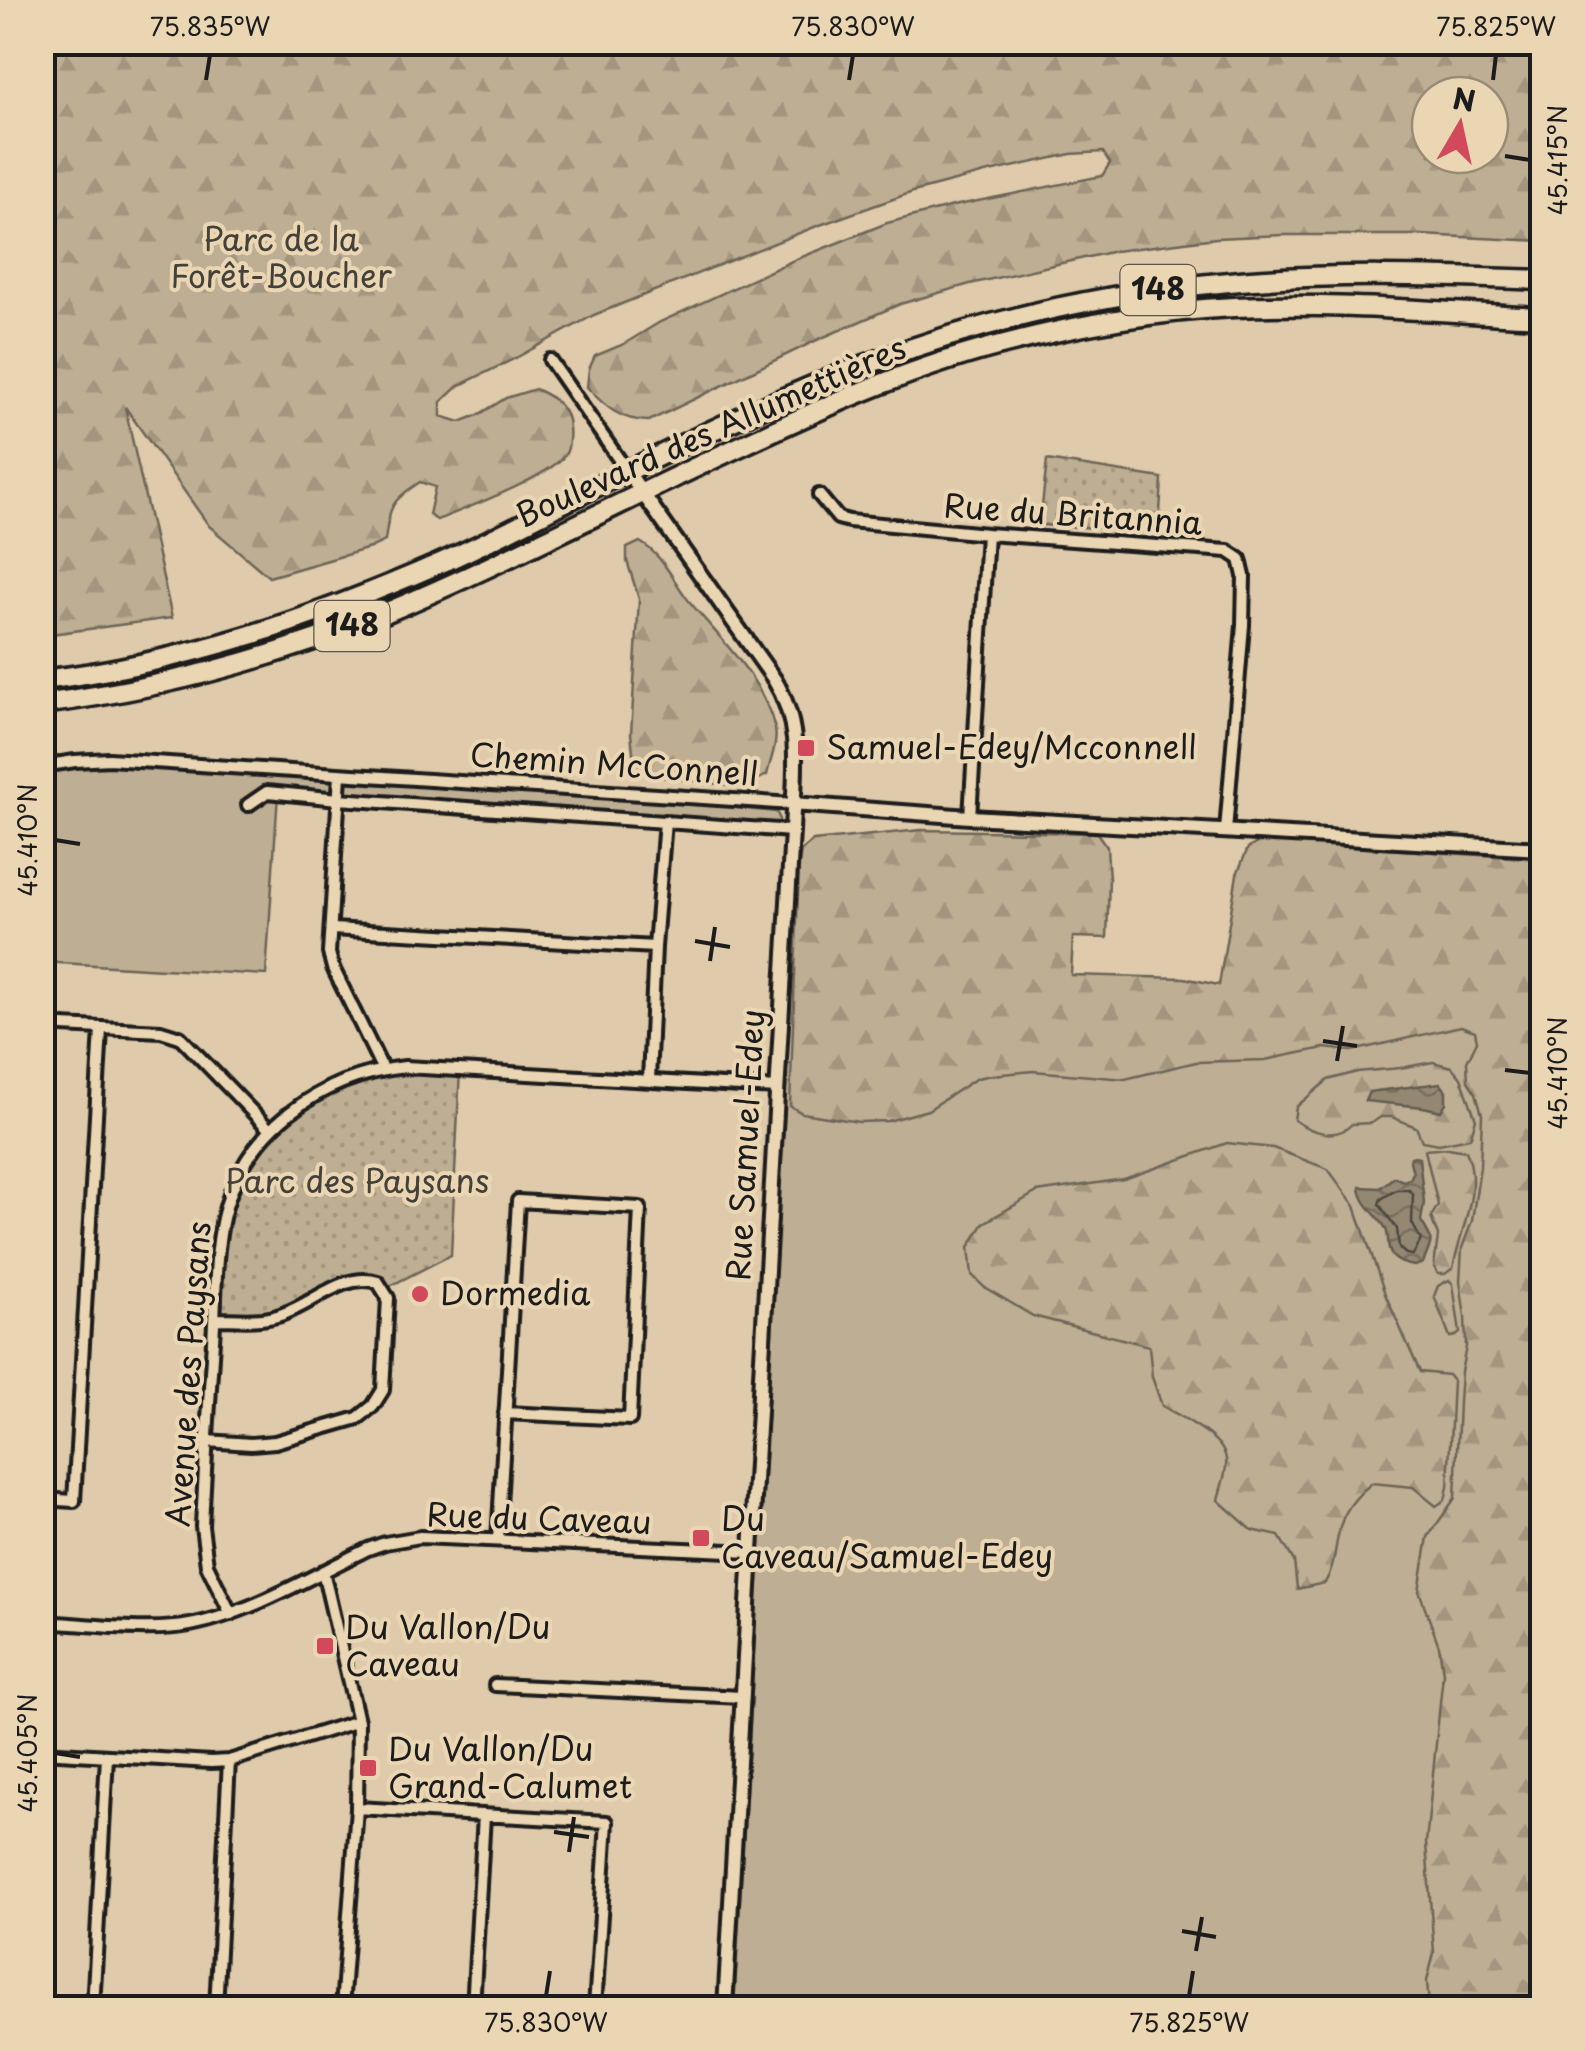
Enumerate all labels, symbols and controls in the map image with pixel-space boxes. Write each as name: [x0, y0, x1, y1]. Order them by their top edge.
text: 75.835°W: [150, 7, 271, 45]
text: 75.830°W: [791, 7, 915, 45]
text: 75.825°W: [1436, 7, 1556, 45]
north arrow: [1410, 75, 1510, 175]
text: N: [1450, 76, 1478, 122]
text: 45.415°N: [1538, 105, 1576, 215]
park label: Parc de la Forêt-Boucher: [170, 214, 392, 299]
road number: 148: [1120, 265, 1196, 315]
street label: Boulevard des Allumettières: [507, 322, 913, 538]
street label: Rue du Britannia: [942, 480, 1204, 546]
road number: 148: [314, 601, 390, 651]
place label: Samuel-Edey/Mcconnell: [826, 722, 1197, 770]
street label: Chemin McConnell: [468, 729, 760, 797]
marker: Samuel-Edey/Mcconnell: [795, 737, 817, 759]
text: 45.410°N: [8, 783, 46, 897]
street label: Rue Samuel-Edey: [713, 1008, 775, 1282]
text: 45.410°N: [1538, 1016, 1576, 1130]
park label: Parc des Paysans: [225, 1156, 489, 1204]
street label: Avenue des Paysans: [152, 1220, 222, 1528]
place label: Dormedia: [440, 1268, 590, 1316]
marker: Dormedia: [409, 1283, 431, 1305]
street label: Rue du Caveau: [426, 1489, 652, 1545]
place label: Du Caveau/Samuel-Edey: [721, 1494, 1053, 1579]
marker: Du Caveau/Samuel-Edey: [690, 1527, 712, 1549]
place label: Du Vallon/Du Caveau: [345, 1602, 550, 1687]
marker: Du Vallon/Du Caveau: [314, 1635, 336, 1657]
text: 45.405°N: [8, 1693, 46, 1813]
place label: Du Vallon/Du Grand-Calumet: [388, 1724, 632, 1809]
marker: Du Vallon/Du Grand-Calumet: [357, 1757, 379, 1779]
text: 75.830°W: [484, 2003, 608, 2041]
text: 75.825°W: [1129, 2003, 1249, 2041]

